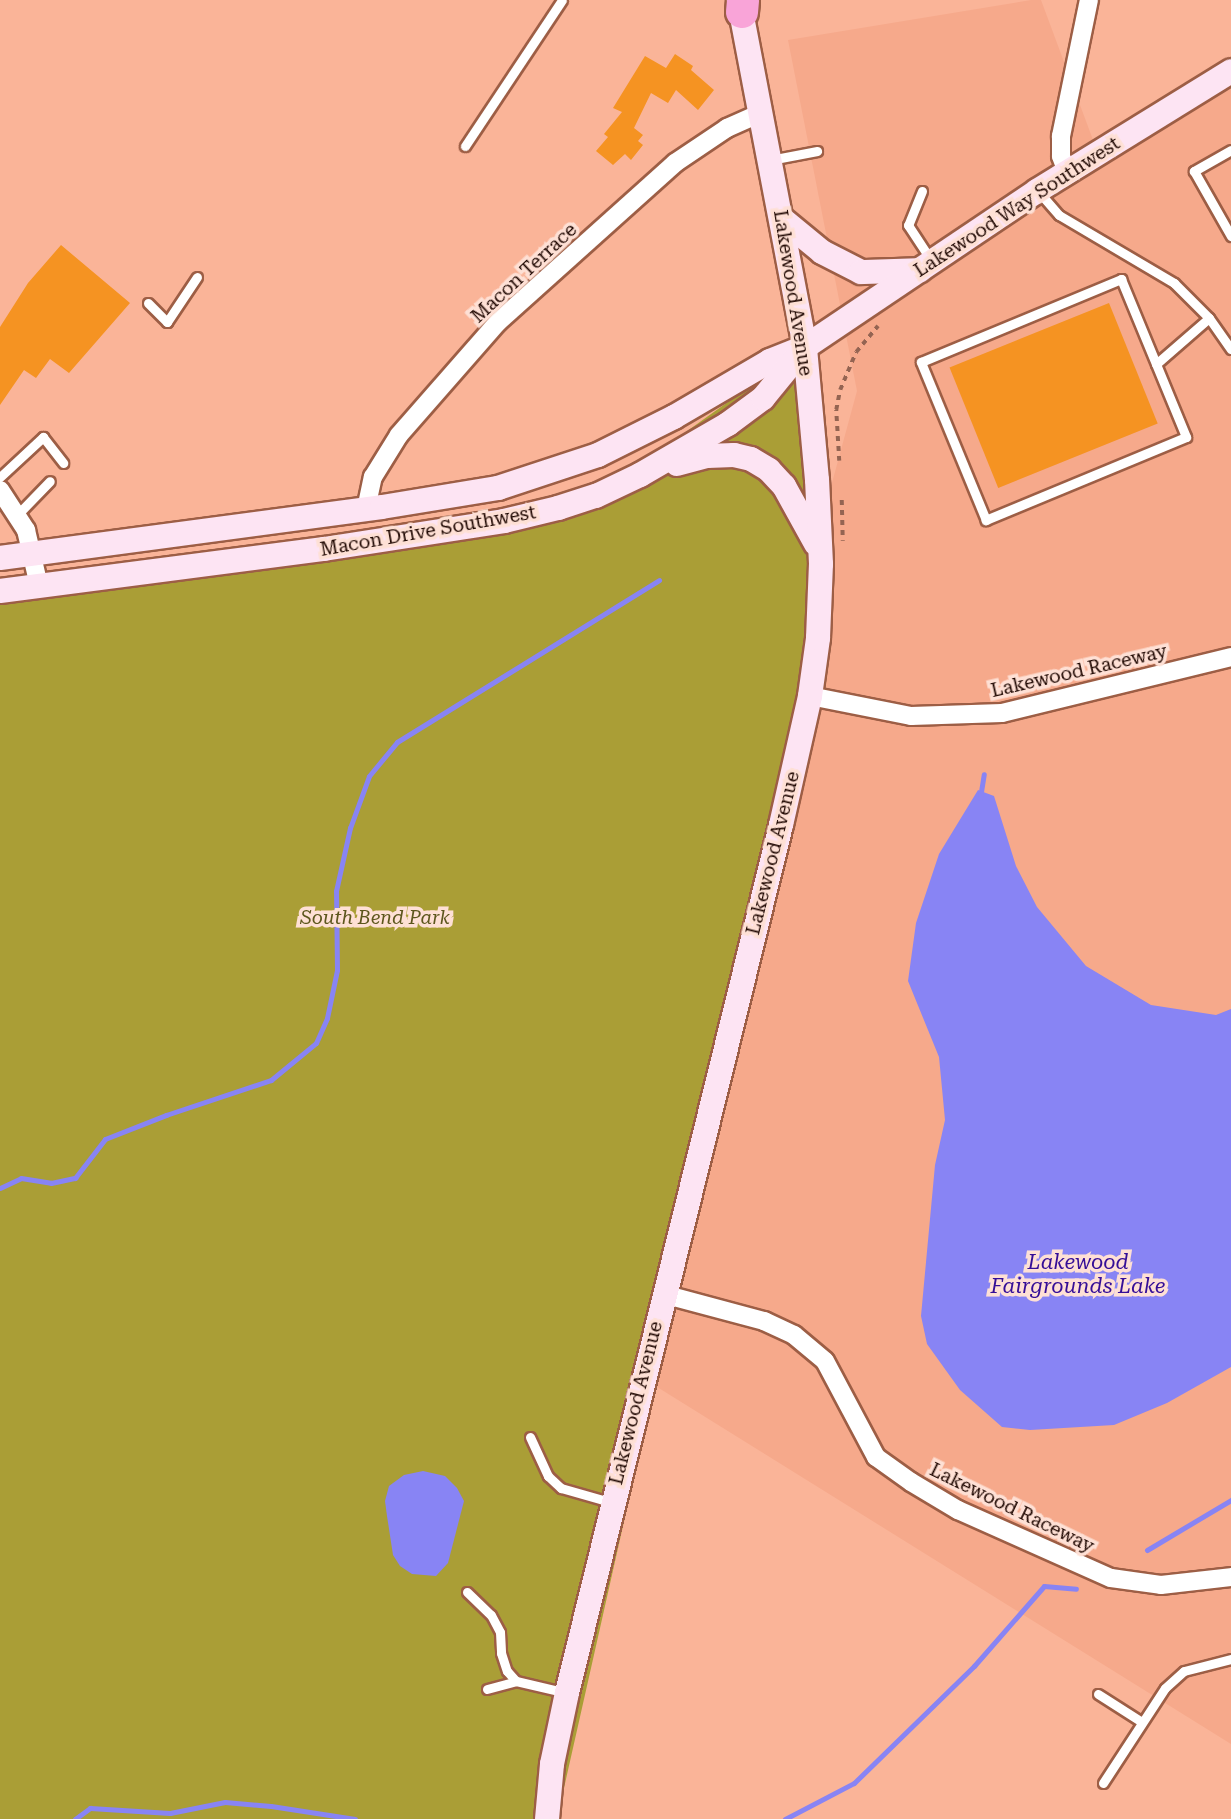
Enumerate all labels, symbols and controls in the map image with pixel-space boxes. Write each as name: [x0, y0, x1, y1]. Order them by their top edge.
street label: Lakewood Way Southwest: [910, 132, 1124, 282]
street label: Lakewood Avenue: [769, 208, 817, 378]
street label: Macon Terrace: [467, 218, 581, 328]
street label: Macon Drive Southwest: [318, 501, 538, 561]
street label: Lakewood Raceway: [989, 640, 1169, 702]
street label: Lakewood Avenue: [742, 769, 804, 937]
park label: South Bend Park: [300, 907, 450, 929]
water label: Lakewood Fairgrounds Lake: [991, 1249, 1165, 1299]
street label: Lakewood Avenue: [605, 1319, 667, 1487]
street label: Lakewood Raceway: [926, 1458, 1098, 1558]

